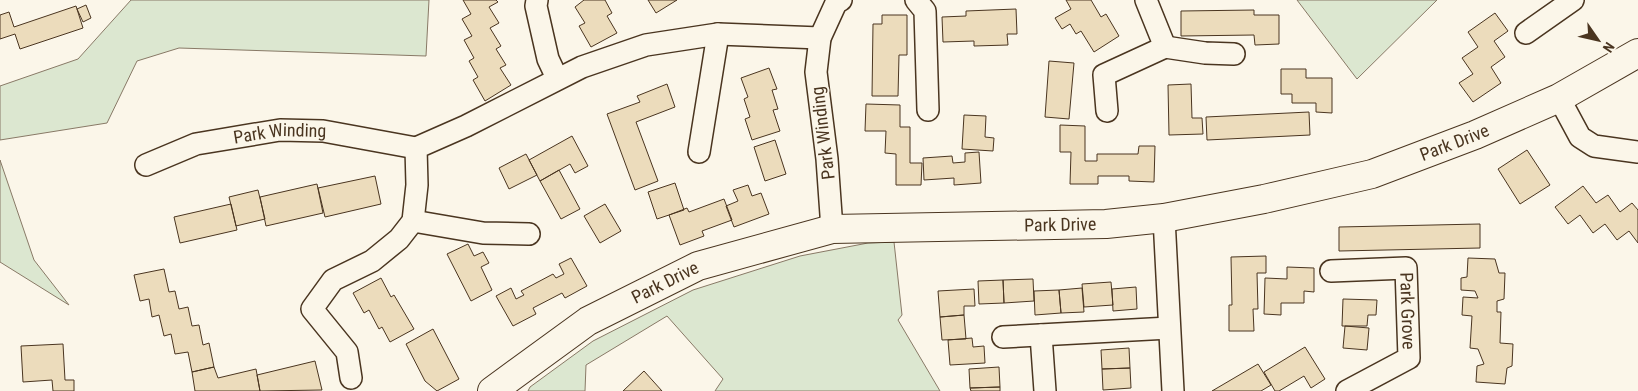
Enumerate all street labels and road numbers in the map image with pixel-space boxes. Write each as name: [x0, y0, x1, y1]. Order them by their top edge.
street label: Park Winding: [806, 85, 839, 181]
street label: Park Winding: [232, 119, 327, 148]
street label: Park Drive: [1417, 119, 1492, 165]
street label: Park Drive: [1024, 213, 1096, 235]
street label: Park Drive: [628, 256, 702, 308]
street label: Park Grove: [1396, 272, 1420, 350]

